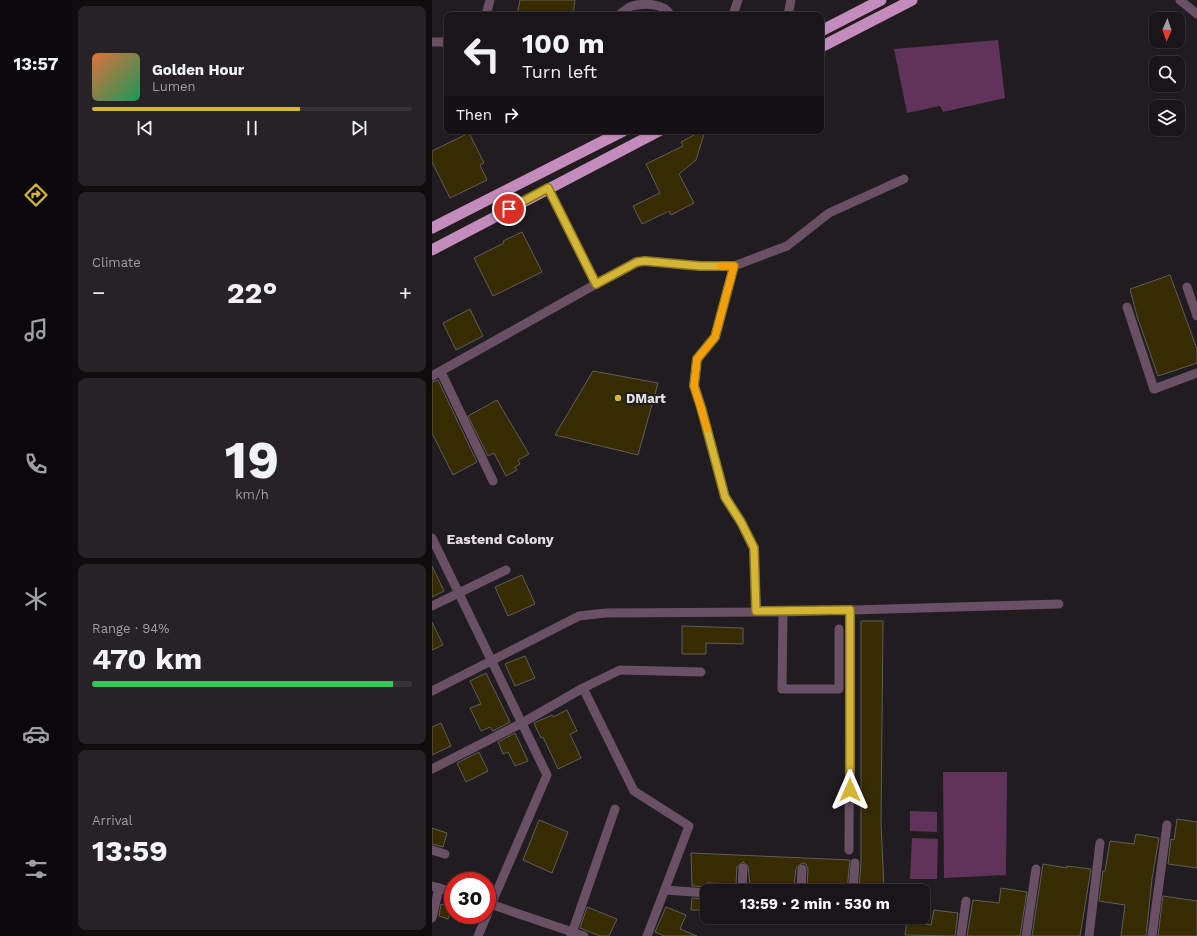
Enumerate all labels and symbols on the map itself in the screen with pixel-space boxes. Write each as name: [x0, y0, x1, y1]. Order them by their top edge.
north arrow: [1149, 12, 1185, 48]
pin: [492, 192, 526, 226]
place label: DMart: [626, 391, 666, 406]
marker: DMart: [613, 393, 623, 403]
district label: Eastend Colony: [446, 531, 554, 547]
position arrow: [829, 769, 871, 811]
speed limit sign: 30: [444, 872, 496, 924]

